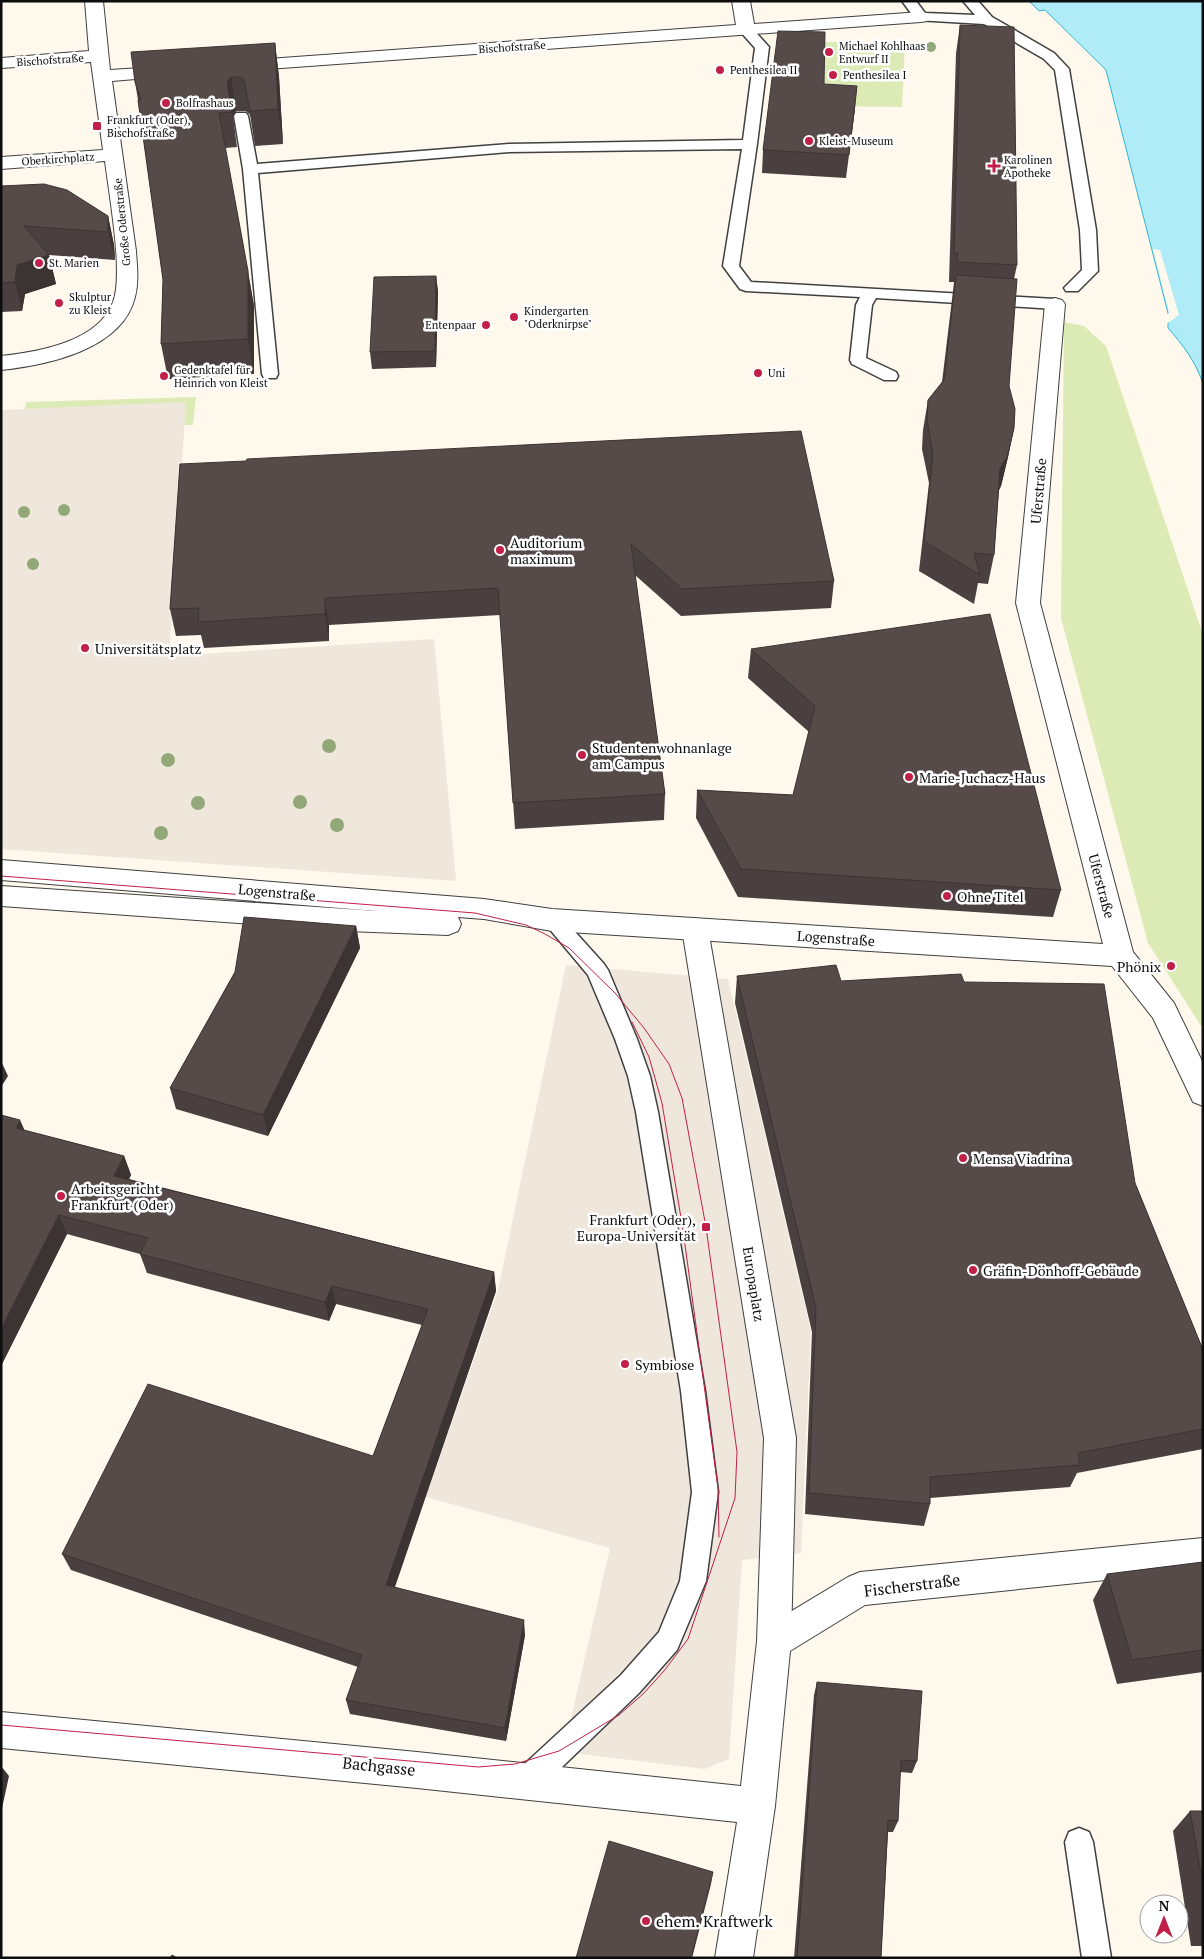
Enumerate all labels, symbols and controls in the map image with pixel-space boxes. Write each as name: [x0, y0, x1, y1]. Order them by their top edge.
street label: Bischofstraße: [478, 38, 547, 56]
place label: Michael Kohlhaas Entwurf II: [839, 39, 925, 66]
marker: Michael Kohlhaas Entwurf II: [823, 46, 835, 58]
street label: Bischofstraße: [16, 51, 85, 69]
place label: Penthesilea II: [730, 63, 797, 77]
marker: Penthesilea II: [714, 64, 726, 76]
place label: Penthesilea I: [843, 68, 907, 82]
marker: Penthesilea I: [827, 69, 839, 81]
place label: Bolfrashaus: [176, 96, 234, 110]
marker: Bolfrashaus: [160, 97, 172, 109]
place label: Frankfurt (Oder), Bischofstraße: [107, 113, 191, 140]
marker: Frankfurt (Oder), Bischofstraße: [91, 120, 103, 132]
place label: Kleist-Museum: [819, 134, 894, 148]
marker: Kleist-Museum: [803, 135, 815, 147]
street label: Oberkirchplatz: [21, 149, 95, 169]
place label: Karolinen Apotheke: [1004, 153, 1053, 180]
marker: Karolinen Apotheke: [988, 160, 1000, 172]
street label: Große Oderstraße: [110, 177, 134, 267]
place label: St. Marien: [49, 256, 99, 270]
marker: St. Marien: [33, 257, 45, 269]
place label: Skulptur zu Kleist: [69, 290, 112, 317]
marker: Skulptur zu Kleist: [53, 297, 65, 309]
place label: Kindergarten "Oderknirpse": [524, 304, 592, 331]
marker: Kindergarten "Oderknirpse": [508, 311, 520, 323]
place label: Entenpaar: [425, 318, 477, 332]
marker: Entenpaar: [480, 319, 492, 331]
place label: Gedenktafel für Heinrich von Kleist: [174, 363, 268, 390]
place label: Uni: [768, 366, 785, 380]
marker: Uni: [752, 367, 764, 379]
marker: Gedenktafel für Heinrich von Kleist: [158, 370, 170, 382]
street label: Uferstraße: [1026, 457, 1050, 525]
place label: Auditorium maximum: [510, 533, 582, 568]
marker: Auditorium maximum: [494, 544, 506, 556]
place label: Universitätsplatz: [95, 639, 201, 658]
marker: Universitätsplatz: [79, 642, 91, 654]
place label: Studentenwohnanlage am Campus: [592, 738, 732, 773]
marker: Studentenwohnanlage am Campus: [576, 749, 588, 761]
place label: Marie-Juchacz-Haus: [919, 768, 1046, 787]
marker: Marie-Juchacz-Haus: [903, 771, 915, 783]
street label: Uferstraße: [1084, 852, 1120, 920]
street label: Logenstraße: [237, 879, 317, 905]
place label: Ohne Titel: [957, 887, 1024, 906]
marker: Ohne Titel: [941, 890, 953, 902]
street label: Logenstraße: [797, 926, 875, 950]
place label: Phönix: [1117, 957, 1162, 976]
marker: Phönix: [1165, 960, 1177, 972]
place label: Mensa Viadrina: [973, 1149, 1070, 1168]
marker: Mensa Viadrina: [957, 1152, 969, 1164]
place label: Arbeitsgericht Frankfurt (Oder): [71, 1179, 174, 1214]
marker: Arbeitsgericht Frankfurt (Oder): [55, 1190, 67, 1202]
place label: Frankfurt (Oder), Europa-Universität: [577, 1210, 697, 1245]
marker: Frankfurt (Oder), Europa-Universität: [700, 1221, 712, 1233]
street label: Europaplatz: [739, 1245, 769, 1323]
place label: Gräfin-Dönhoff-Gebäude: [983, 1261, 1139, 1280]
marker: Gräfin-Dönhoff-Gebäude: [967, 1264, 979, 1276]
place label: Symbiose: [635, 1355, 694, 1374]
marker: Symbiose: [619, 1358, 631, 1370]
street label: Fischerstraße: [863, 1568, 961, 1602]
street label: Bachgasse: [341, 1751, 417, 1781]
north arrow: [1139, 1894, 1189, 1944]
text: N: [1159, 1896, 1170, 1915]
place label: ehem. Kraftwerk: [656, 1910, 773, 1932]
marker: ehem. Kraftwerk: [640, 1915, 652, 1927]

